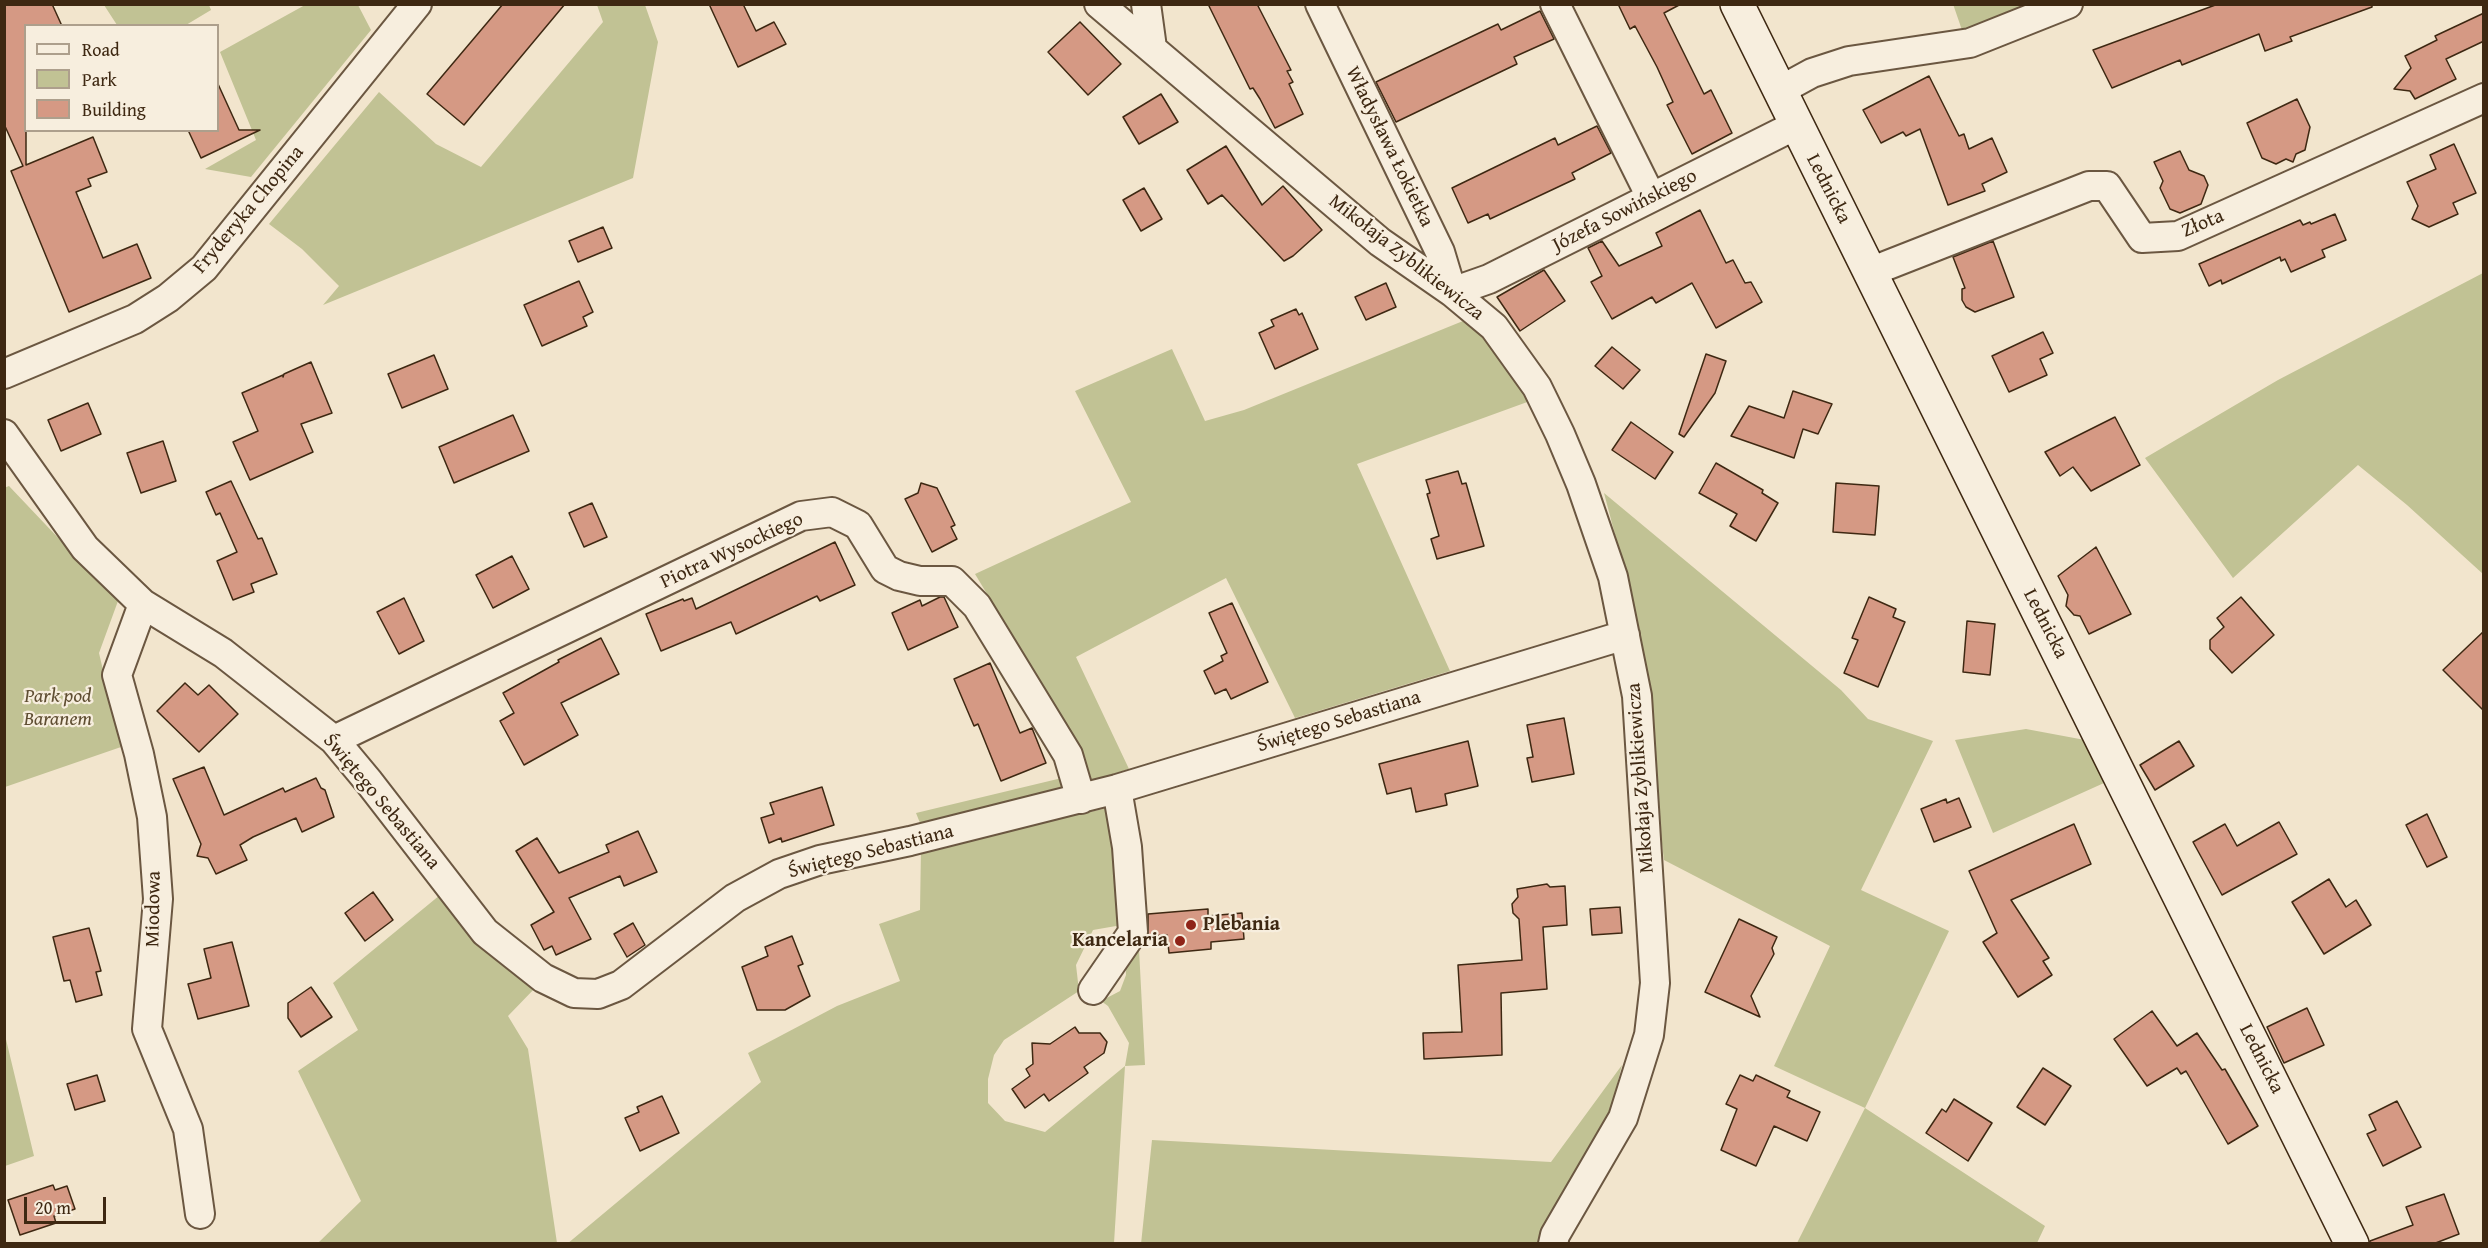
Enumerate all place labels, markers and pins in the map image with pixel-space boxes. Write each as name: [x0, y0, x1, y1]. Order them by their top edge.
place label: Plebania: [1203, 913, 1280, 937]
marker: Plebania: [1184, 918, 1198, 932]
place label: Kancelaria: [1072, 929, 1168, 953]
marker: Kancelaria: [1173, 934, 1187, 948]

